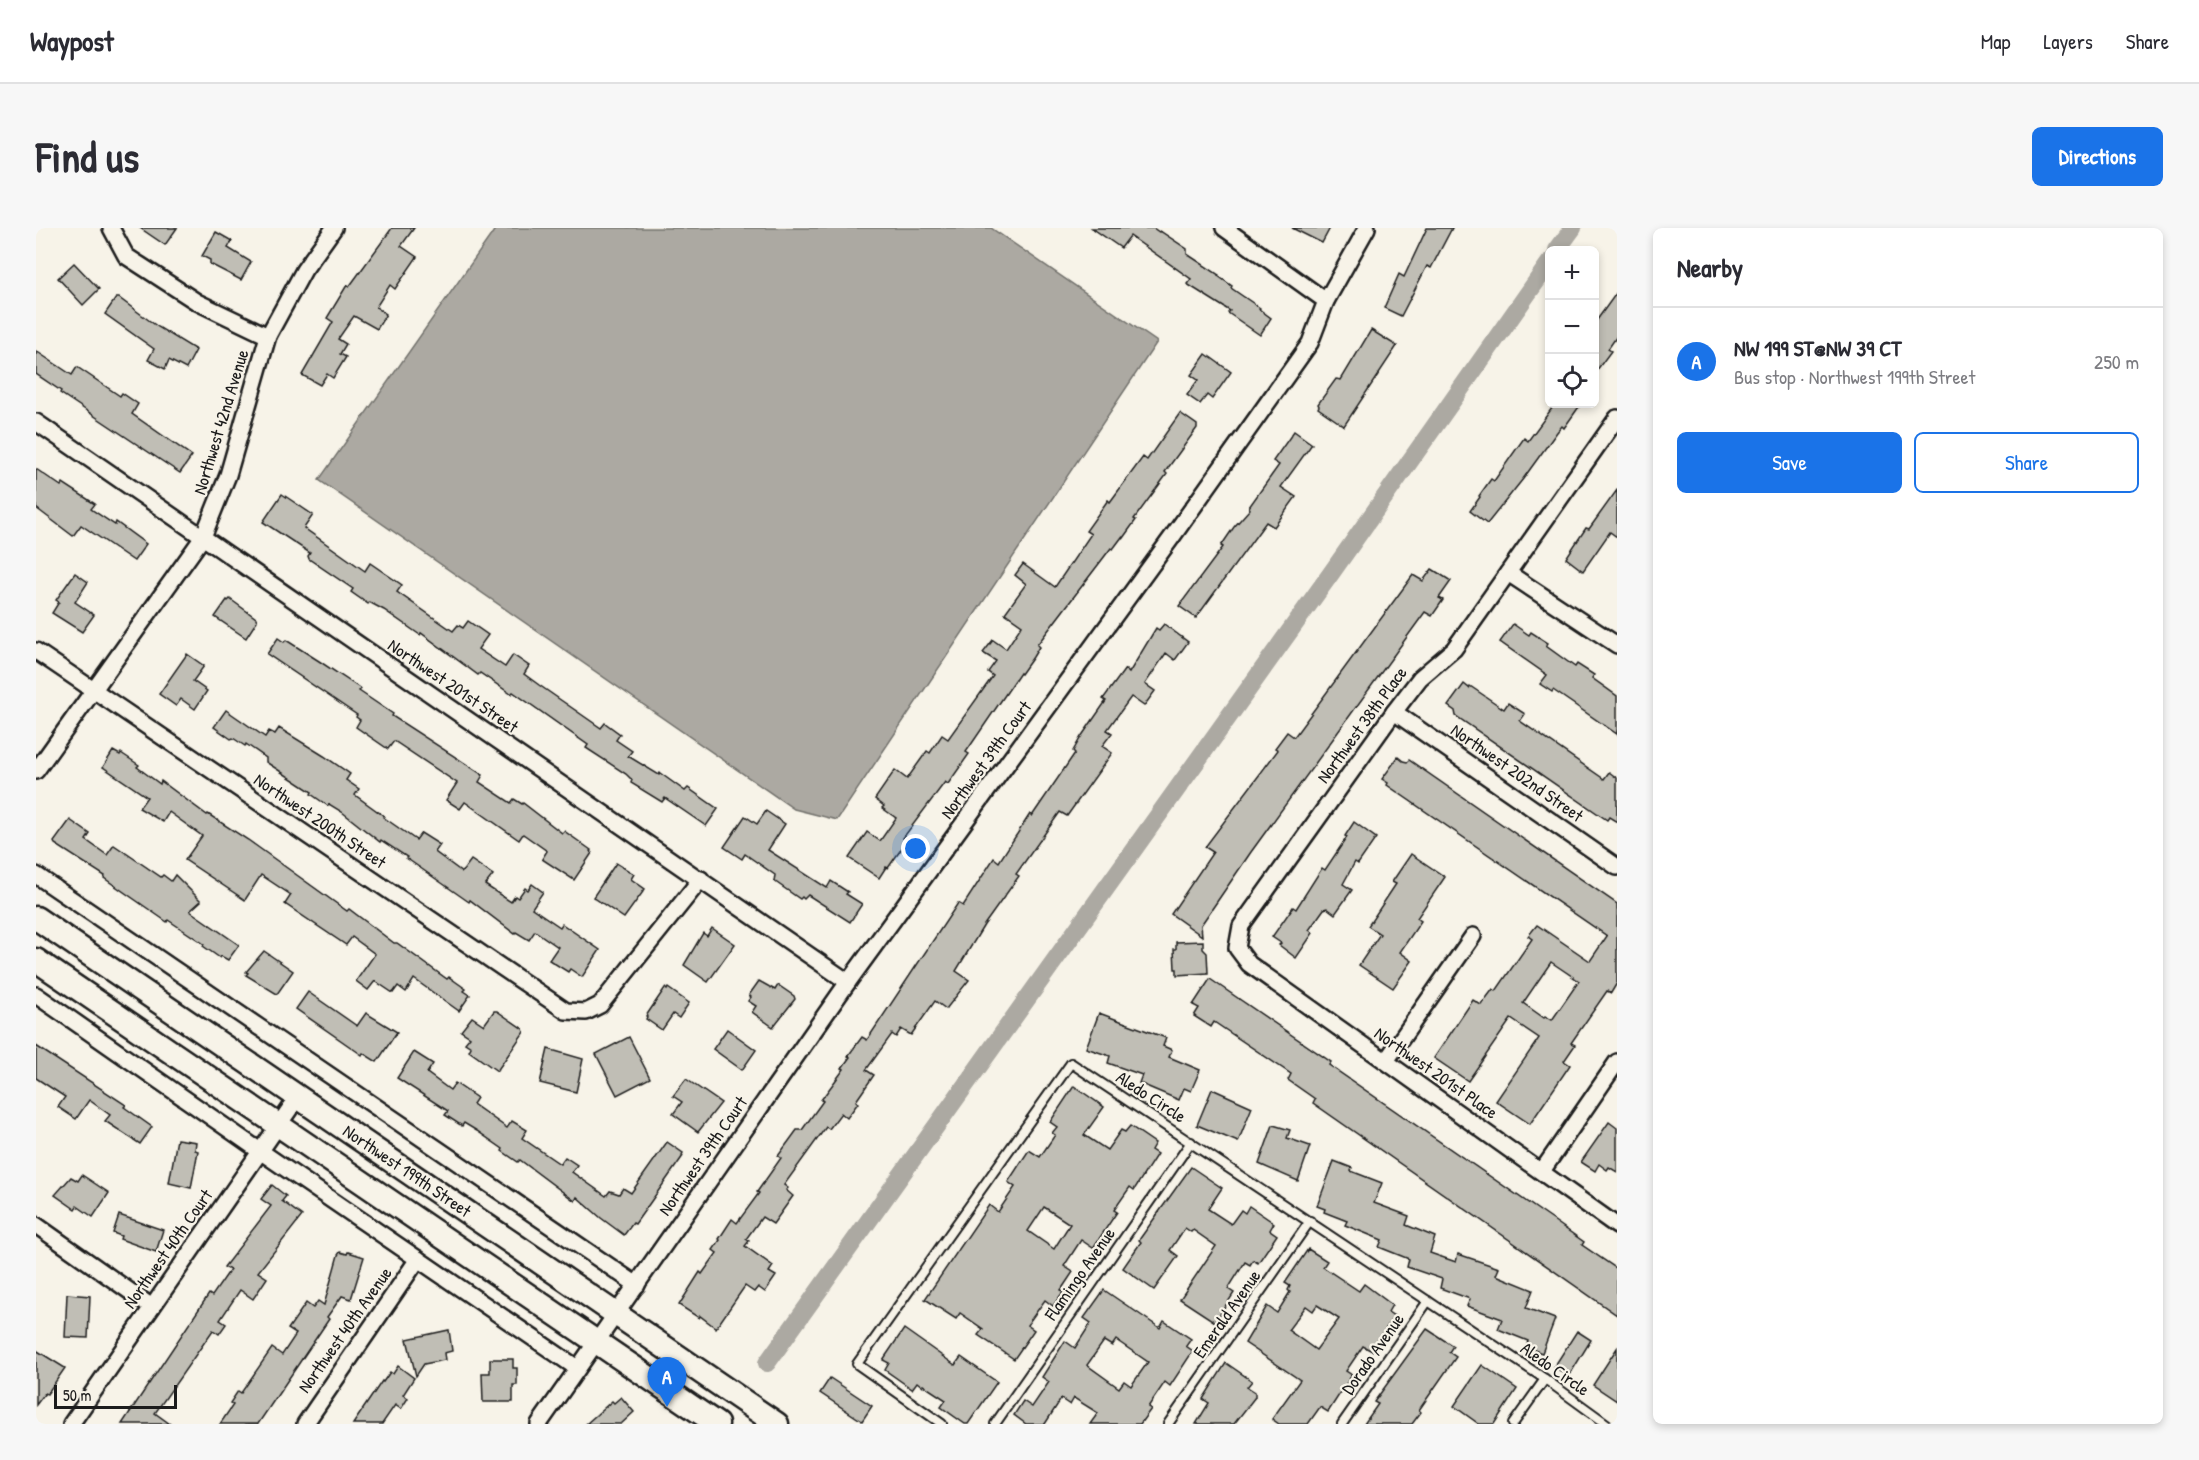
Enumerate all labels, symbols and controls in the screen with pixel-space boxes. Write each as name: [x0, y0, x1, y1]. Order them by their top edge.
text: Waypost: [30, 22, 114, 60]
text: Map: [1981, 27, 2010, 56]
text: Layers: [2043, 27, 2093, 56]
text: Share: [2126, 27, 2169, 56]
button: Directions: [2032, 127, 2163, 186]
text: Find us: [36, 128, 139, 185]
map controls: [1545, 246, 1599, 408]
button: +: [1545, 246, 1599, 300]
text: Nearby: [1677, 250, 1743, 285]
button: −: [1545, 300, 1599, 354]
text: NW 199 ST@NW 39 CT: [1734, 333, 1902, 363]
street label: Northwest 42nd Avenue: [187, 346, 254, 497]
text: A: [1692, 348, 1701, 375]
text: 250 m: [2094, 348, 2139, 375]
button: locate: [1545, 354, 1599, 408]
text: Bus stop · Northwest 199th Street: [1734, 363, 1975, 390]
button: Save: [1677, 432, 1902, 493]
button: Share: [1914, 432, 2139, 493]
street label: Northwest 201st Street: [383, 633, 524, 739]
street label: Northwest 38th Place: [1311, 661, 1412, 788]
street label: Northwest 39th Court: [934, 695, 1037, 824]
street label: Northwest 202nd Street: [1446, 718, 1589, 828]
street label: Northwest 200th Street: [249, 767, 392, 875]
your location: [901, 834, 930, 863]
street label: Northwest 201st Place: [1370, 1021, 1503, 1124]
street label: Aledo Circle: [1111, 1065, 1191, 1129]
street label: Northwest 39th Court: [652, 1090, 754, 1220]
street label: Northwest 199th Street: [338, 1118, 477, 1223]
street label: Northwest 40th Court: [117, 1183, 219, 1313]
street label: Flamingo Avenue: [1038, 1222, 1121, 1326]
street label: Northwest 40th Avenue: [292, 1262, 397, 1398]
street label: Emerald Avenue: [1187, 1264, 1266, 1363]
street label: Dorado Avenue: [1335, 1308, 1410, 1399]
street label: Aledo Circle: [1516, 1336, 1595, 1401]
pin: A: [648, 1358, 686, 1407]
scale bar: [54, 1382, 177, 1410]
text: 50 m: [63, 1384, 92, 1406]

